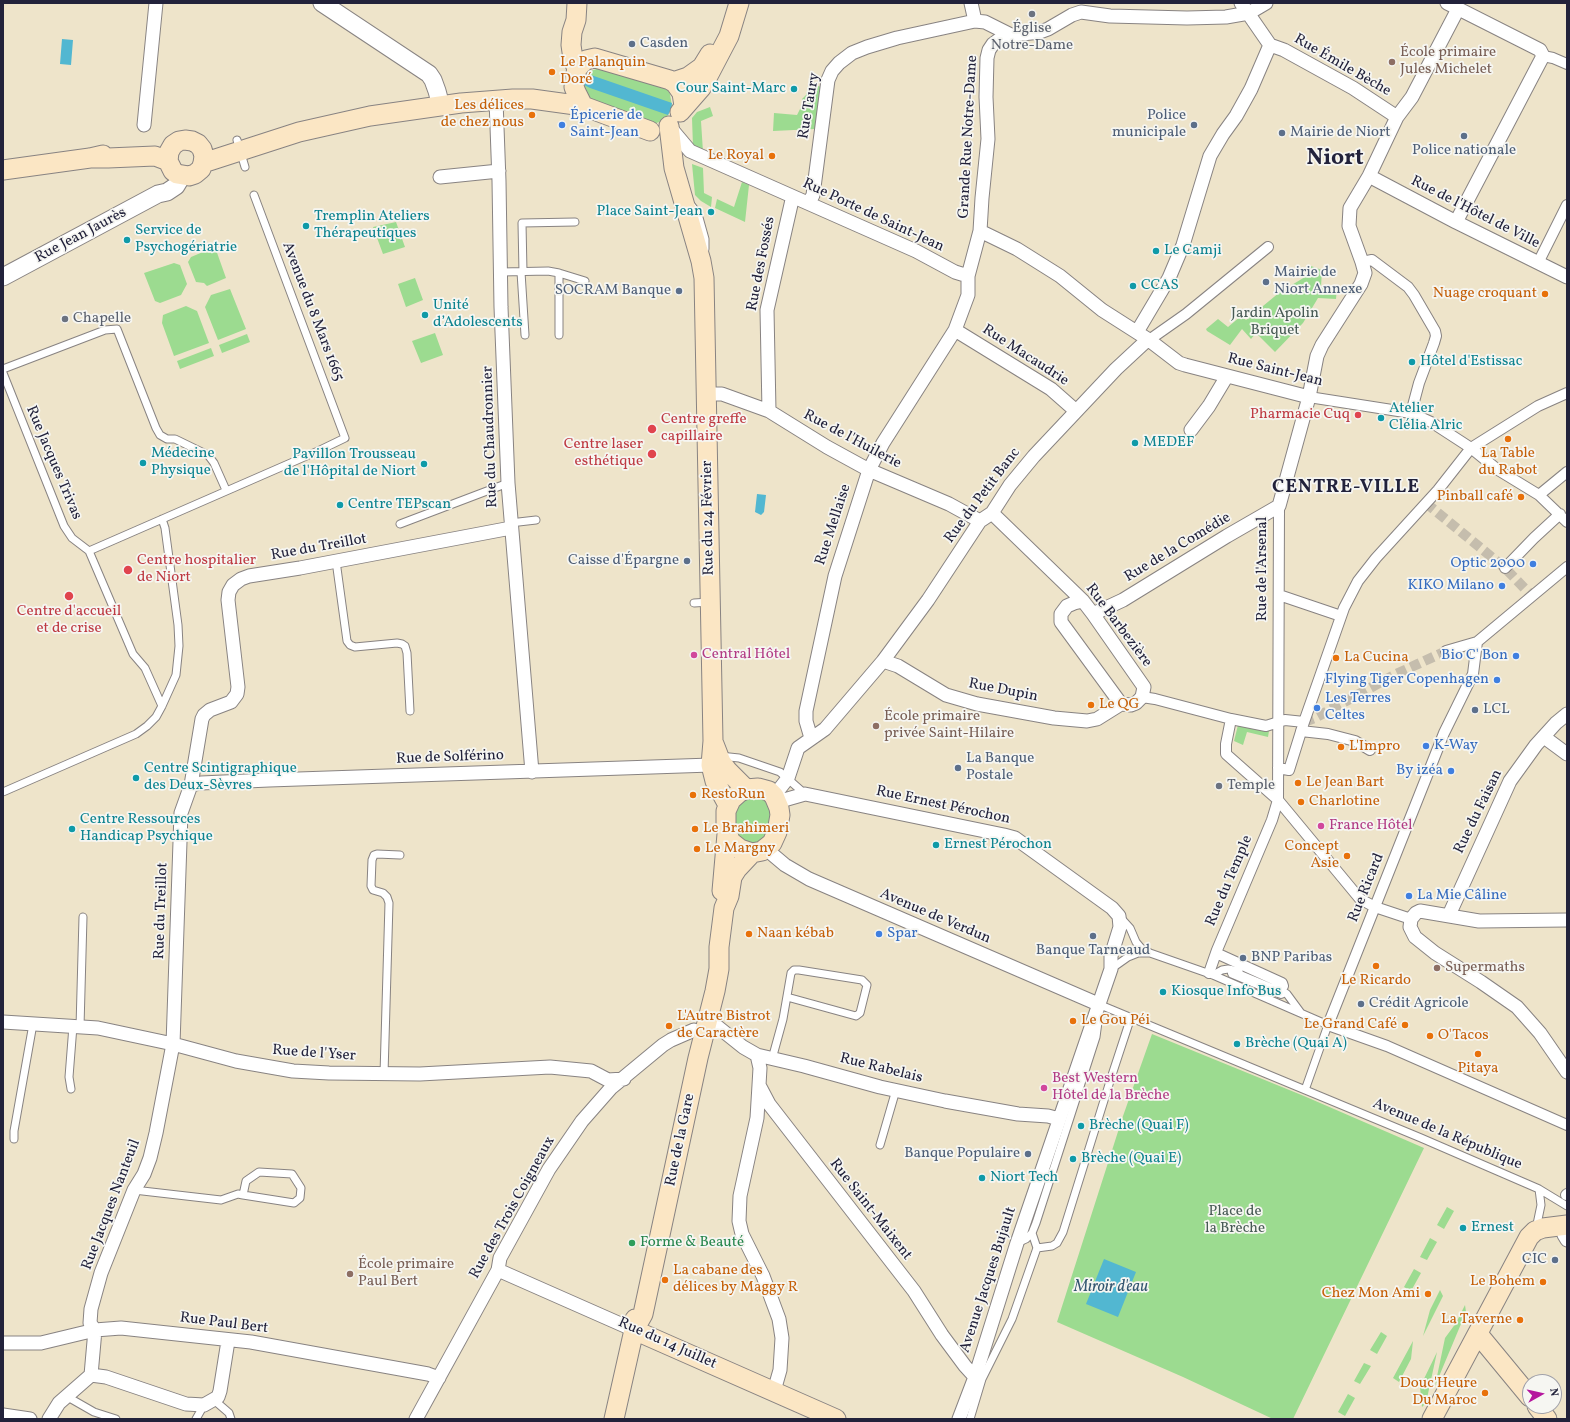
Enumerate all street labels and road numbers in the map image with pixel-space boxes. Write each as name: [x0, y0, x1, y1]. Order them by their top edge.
street label: Rue Émile Bèche: [1290, 31, 1394, 101]
street label: Grande Rue Notre-Dame: [956, 55, 982, 219]
street label: Rue Taury: [795, 71, 825, 141]
street label: Rue de l'Hôtel de Ville: [1407, 173, 1543, 253]
street label: Rue Porte de Saint-Jean: [799, 175, 947, 257]
street label: Rue Jean Jaurès: [32, 204, 130, 268]
street label: Rue des Fossés: [744, 215, 780, 313]
street label: Avenue du 8 Mars 1665: [277, 240, 347, 384]
street label: Rue Macaudrie: [978, 321, 1072, 391]
street label: Rue Saint-Jean: [1225, 350, 1325, 392]
street label: Rue du Chaudronnier: [480, 366, 502, 508]
street label: Rue Jacques Trivas: [21, 403, 85, 523]
street label: Rue de l'Huilerie: [800, 407, 904, 473]
street label: Rue du Petit Banc: [941, 445, 1025, 547]
street label: Rue du 24 Février: [699, 460, 719, 576]
street label: Rue Mellaise: [812, 482, 856, 568]
street label: Rue de la Comédie: [1122, 509, 1234, 587]
street label: Rue de l'Arsenal: [1254, 517, 1272, 621]
street label: Rue du Treillot: [270, 531, 368, 565]
street label: Rue Barbezière: [1081, 581, 1155, 671]
street label: Rue Dupin: [967, 675, 1039, 707]
street label: Rue de Solférino: [396, 747, 504, 769]
street label: Rue du Faisan: [1451, 767, 1507, 857]
street label: Rue Ernest Pérochon: [874, 783, 1012, 829]
street label: Rue du Temple: [1203, 833, 1257, 929]
street label: Rue Ricard: [1345, 851, 1389, 925]
street label: Rue du Treillot: [151, 862, 173, 960]
street label: Avenue de Verdun: [877, 886, 993, 948]
street label: Rue de l'Yser: [272, 1042, 356, 1066]
street label: Rue Rabelais: [838, 1050, 924, 1088]
street label: Rue de la Gare: [662, 1092, 700, 1188]
street label: Avenue de la République: [1370, 1095, 1524, 1175]
street label: Rue des Trois Coigneaux: [466, 1134, 560, 1282]
street label: Rue Jacques Nanteuil: [79, 1137, 145, 1273]
street label: Rue Saint-Maixent: [825, 1156, 915, 1264]
street label: Avenue Jacques Bujault: [957, 1205, 1021, 1355]
street label: Rue Paul Bert: [179, 1310, 269, 1338]
street label: Rue du 14 Juillet: [615, 1314, 719, 1374]

